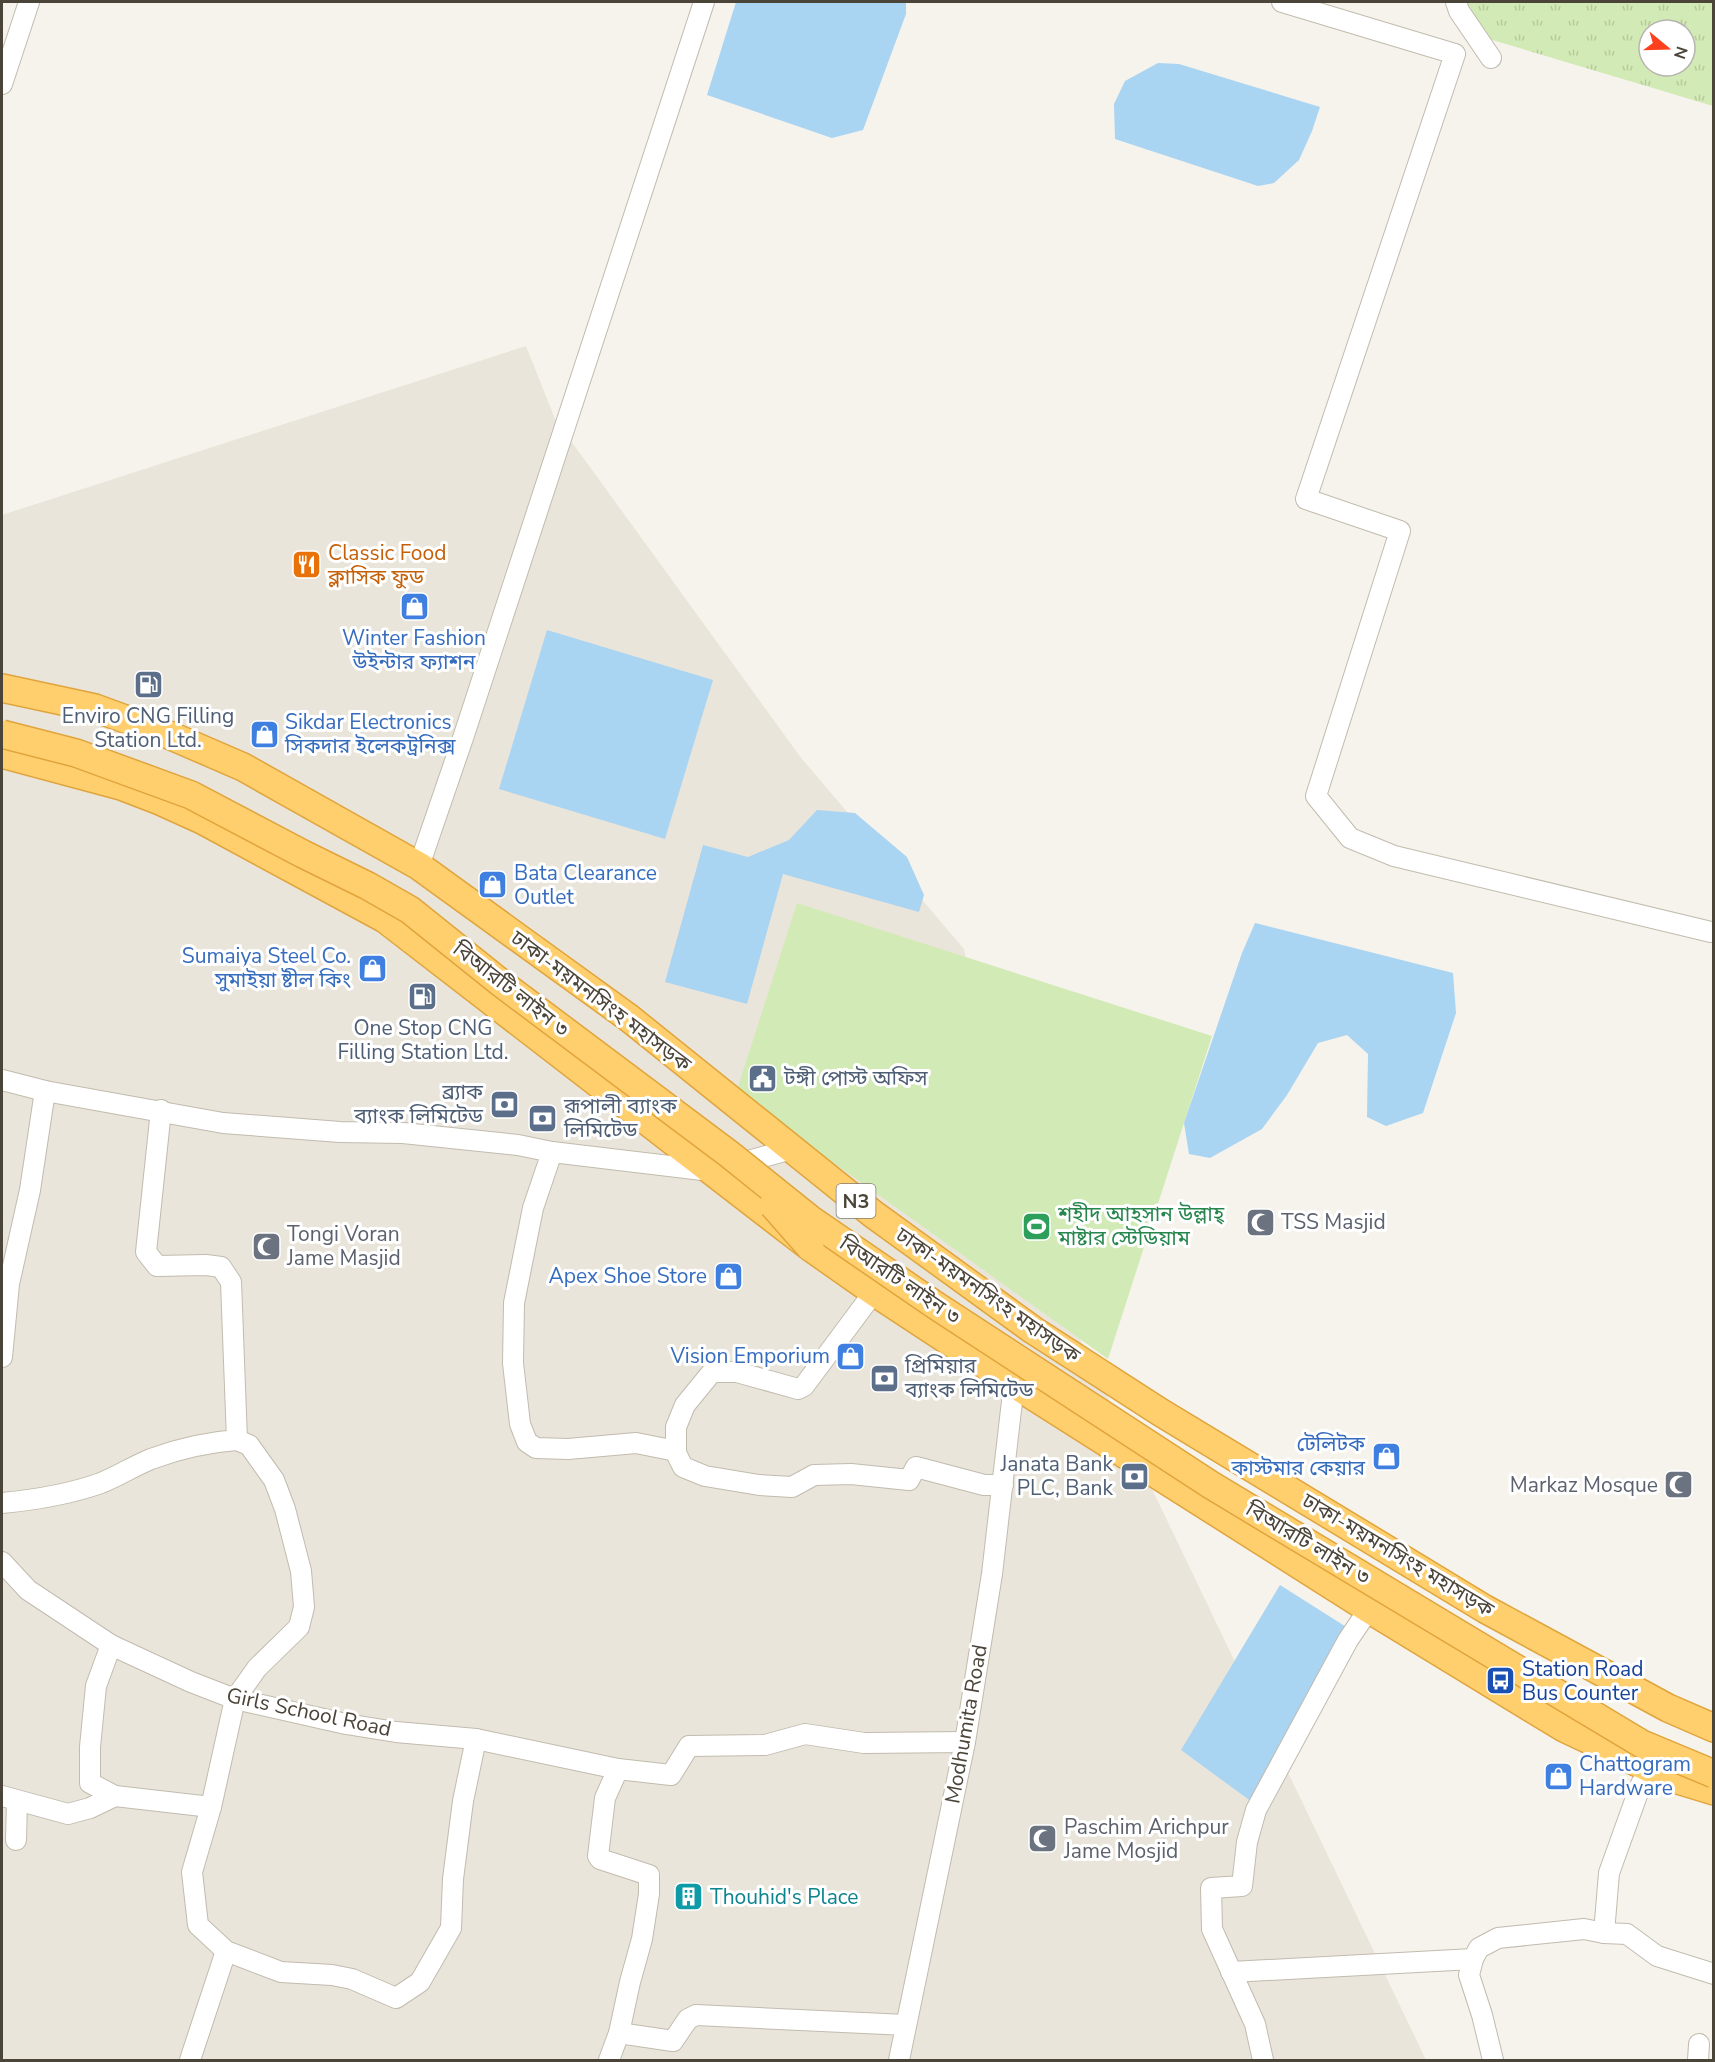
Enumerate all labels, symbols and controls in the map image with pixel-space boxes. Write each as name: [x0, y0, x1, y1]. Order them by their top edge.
north arrow: [1637, 18, 1697, 78]
text: N: [1668, 43, 1693, 62]
place label: Classic Food ক্লাসিক ফুড: [327, 539, 446, 591]
restaurant icon: Classic Food ক্লাসিক ফুড: [291, 549, 323, 581]
shop icon: Winter Fashion উইন্টার ফ্যাশন: [398, 591, 430, 623]
place label: Winter Fashion উইন্টার ফ্যাশন: [342, 624, 486, 676]
fuel station icon: Enviro CNG Filling Station Ltd.: [132, 669, 164, 701]
place label: Enviro CNG Filling Station Ltd.: [62, 702, 234, 754]
place label: Sikdar Electronics সিকদার ইলেকট্রনিক্স: [284, 708, 456, 760]
shop icon: Sikdar Electronics সিকদার ইলেকট্রনিক্স: [248, 718, 280, 750]
place label: Bata Clearance Outlet: [514, 859, 657, 911]
shop icon: Bata Clearance Outlet: [477, 869, 509, 901]
street label: ঢাকা-ময়মনসিংহ মহাসড়ক: [504, 923, 698, 1079]
street label: বিআরটি লাইন ৩: [446, 934, 575, 1043]
place label: Sumaiya Steel Co. সুমাইয়া ষ্টীল কিং: [182, 942, 351, 994]
shop icon: Sumaiya Steel Co. সুমাইয়া ষ্টীল কিং: [356, 952, 388, 984]
fuel station icon: One Stop CNG Filling Station Ltd.: [407, 981, 439, 1013]
place label: One Stop CNG Filling Station Ltd.: [337, 1014, 509, 1066]
public building icon: টঙ্গী পোস্ট অফিস: [747, 1062, 779, 1094]
place label: টঙ্গী পোস্ট অফিস: [783, 1064, 928, 1092]
place label: ব্র্যাক ব্যাংক লিমিটেড: [353, 1078, 484, 1130]
bank icon: ব্র্যাক ব্যাংক লিমিটেড: [488, 1088, 520, 1120]
place label: রূপালী ব্যাংক লিমিটেড: [563, 1092, 678, 1144]
bank icon: রূপালী ব্যাংক লিমিটেড: [527, 1102, 559, 1134]
road number: N3: [836, 1184, 876, 1218]
place label: শহীদ আহসান উল্লাহ্‌ মাষ্টার স্টেডিয়াম: [1057, 1200, 1225, 1252]
mosque icon: TSS Masjid: [1244, 1206, 1276, 1238]
place label: TSS Masjid: [1281, 1208, 1386, 1236]
sports icon: শহীদ আহসান উল্লাহ্‌ মাষ্টার স্টেডিয়াম: [1021, 1210, 1053, 1242]
place label: Tongi Voran Jame Masjid: [286, 1220, 401, 1272]
street label: ঢাকা-ময়মনসিংহ মহাসড়ক: [889, 1220, 1087, 1370]
street label: বিআরটি লাইন ৩: [833, 1229, 966, 1331]
mosque icon: Tongi Voran Jame Masjid: [250, 1230, 282, 1262]
shop icon: Apex Shoe Store: [712, 1260, 744, 1292]
place label: Apex Shoe Store: [548, 1262, 707, 1290]
shop icon: Vision Emporium: [835, 1340, 867, 1372]
place label: Vision Emporium: [669, 1342, 830, 1370]
place label: প্রিমিয়ার ব্যাংক লিমিটেড: [904, 1352, 1035, 1404]
bank icon: প্রিমিয়ার ব্যাংক লিমিটেড: [868, 1362, 900, 1394]
place label: টেলিটক কাস্টমার কেয়ার: [1230, 1430, 1366, 1482]
shop icon: টেলিটক কাস্টমার কেয়ার: [1370, 1440, 1402, 1472]
place label: Janata Bank PLC, Bank: [999, 1450, 1113, 1502]
bank icon: Janata Bank PLC, Bank: [1118, 1460, 1150, 1492]
mosque icon: Markaz Mosque: [1663, 1469, 1695, 1501]
place label: Markaz Mosque: [1510, 1471, 1658, 1499]
street label: ঢাকা-ময়মনসিংহ মহাসড়ক: [1296, 1486, 1500, 1624]
street label: বিআরটি লাইন ৩: [1240, 1494, 1375, 1591]
street label: Modhumita Road: [938, 1642, 994, 1806]
place label: Station Road Bus Counter: [1522, 1655, 1643, 1707]
bus stop icon: Station Road Bus Counter: [1485, 1665, 1517, 1697]
street label: Girls School Road: [224, 1681, 394, 1743]
place label: Chattogram Hardware: [1579, 1750, 1691, 1802]
shop icon: Chattogram Hardware: [1542, 1760, 1574, 1792]
place label: Paschim Arichpur Jame Mosjid: [1063, 1813, 1229, 1865]
mosque icon: Paschim Arichpur Jame Mosjid: [1027, 1823, 1059, 1855]
building icon: Thouhid's Place: [673, 1881, 705, 1913]
place label: Thouhid's Place: [710, 1883, 859, 1911]

